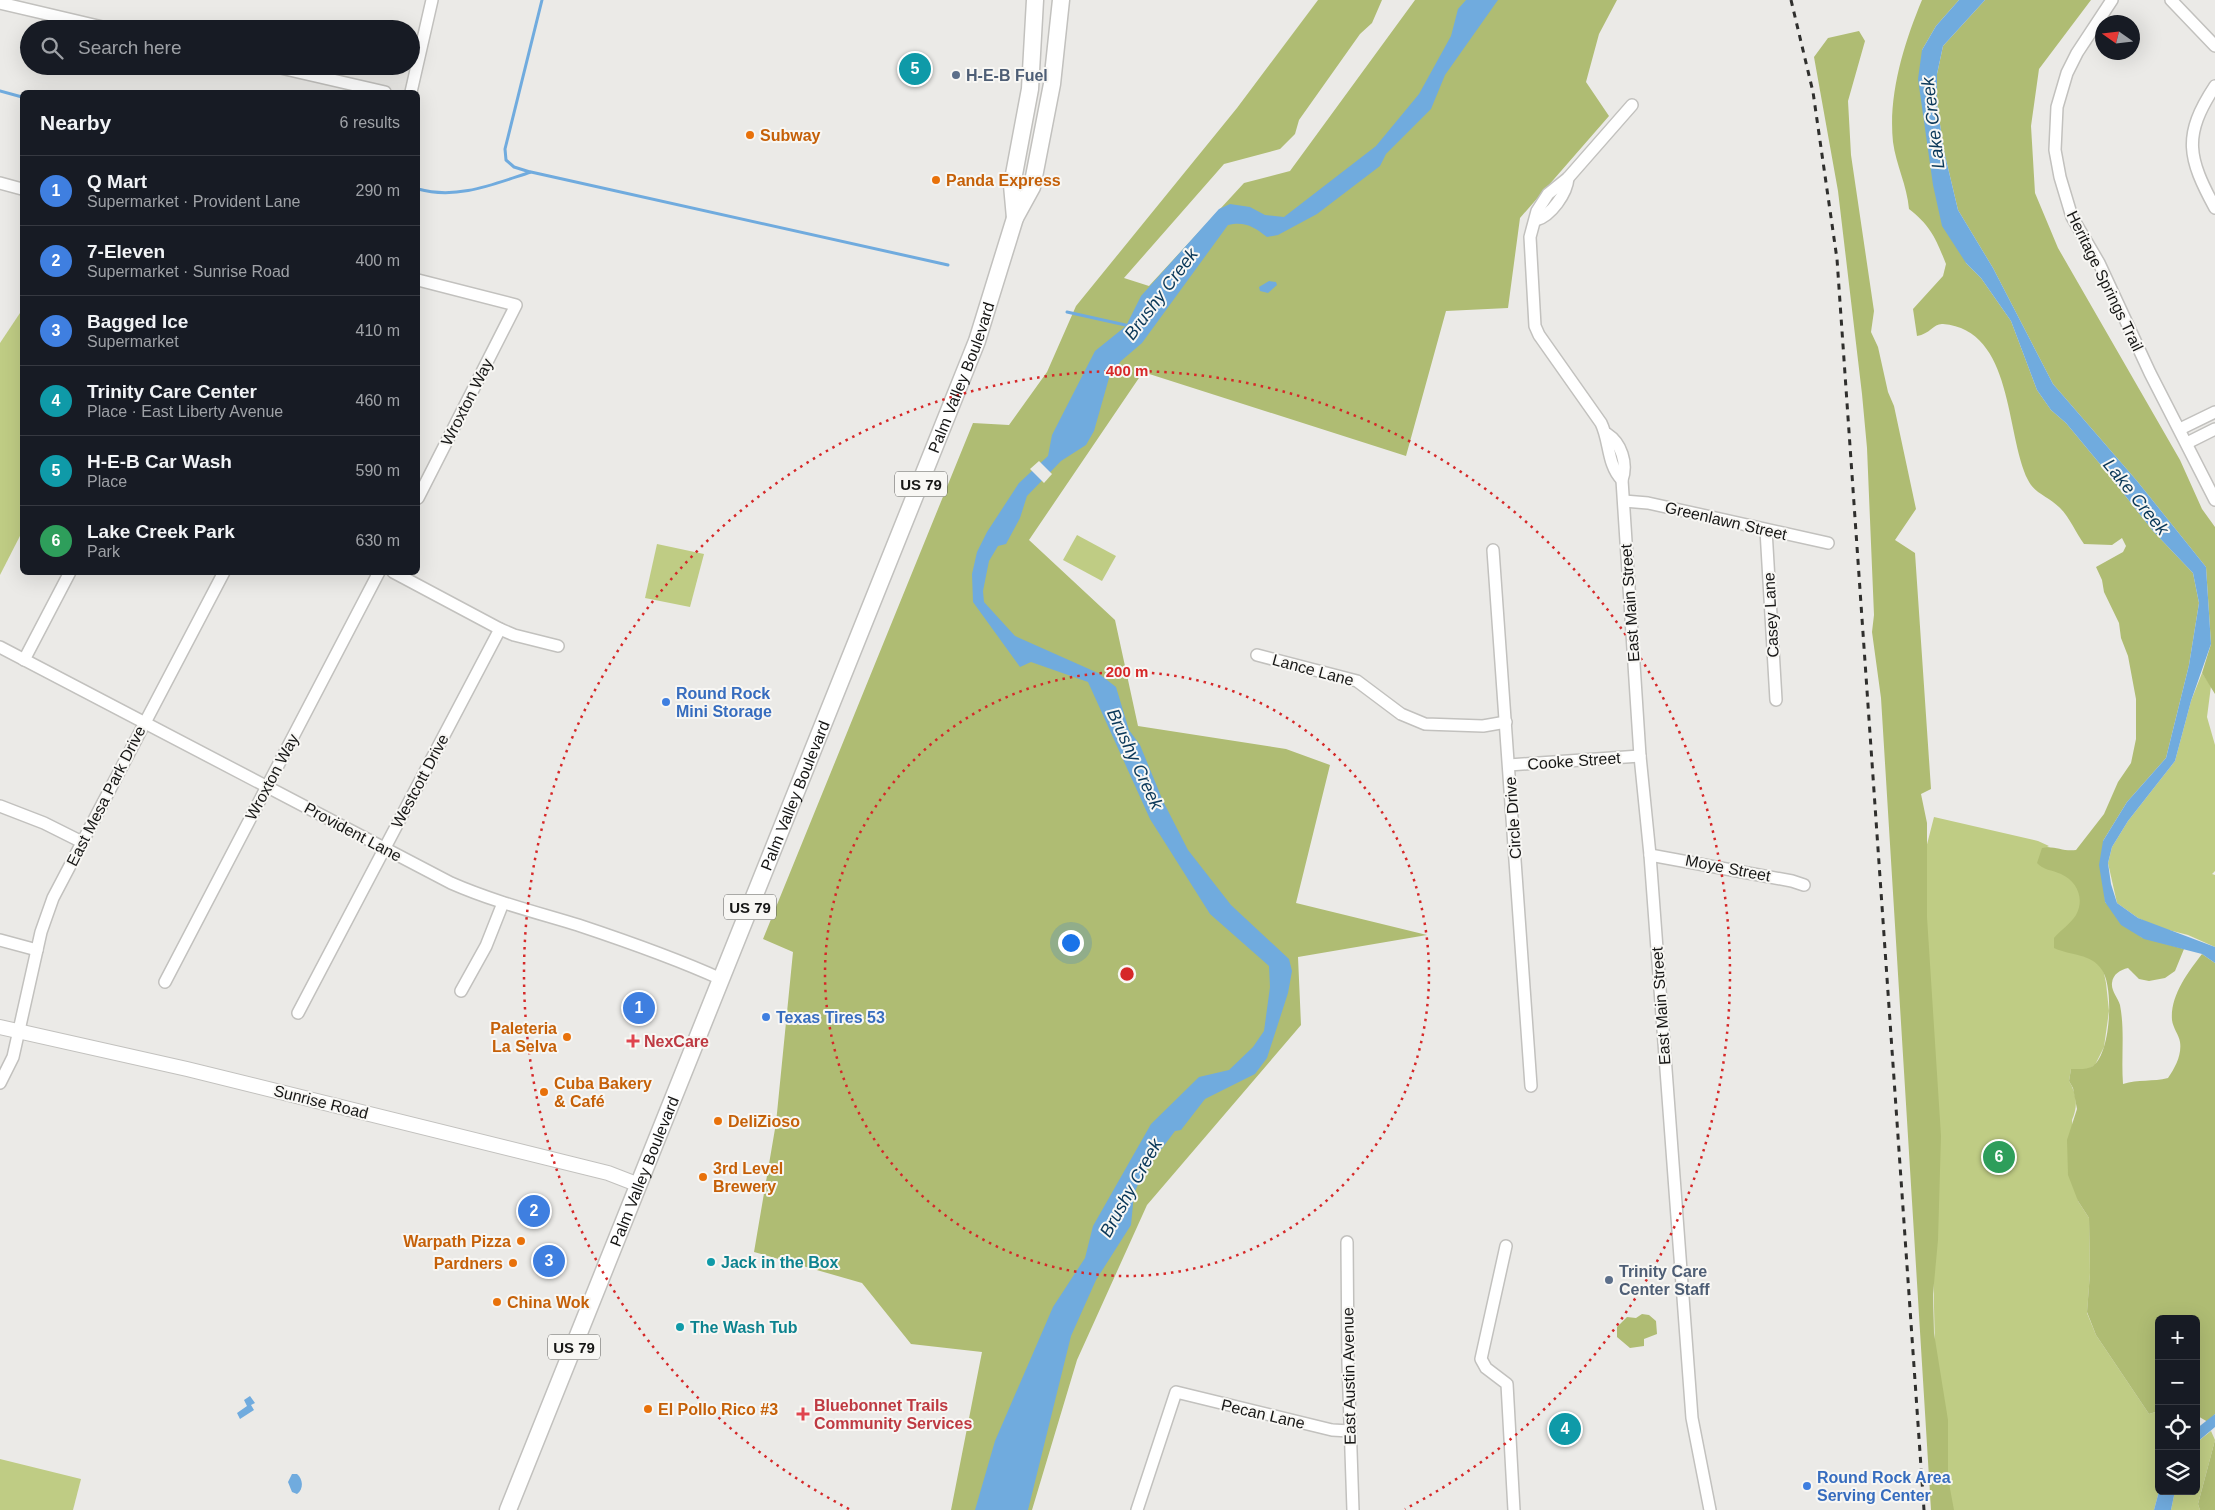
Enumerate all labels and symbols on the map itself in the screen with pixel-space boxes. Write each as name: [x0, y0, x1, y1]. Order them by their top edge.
north arrow: [2095, 15, 2140, 60]
pin: 5: [899, 50, 931, 88]
place label: H-E-B Fuel: [966, 67, 1048, 84]
marker: H-E-B Fuel: [950, 69, 962, 81]
water label: Lake Creek: [1917, 75, 1949, 170]
place label: Subway: [760, 127, 821, 144]
marker: Subway: [744, 129, 756, 141]
place label: Panda Express: [946, 172, 1061, 189]
marker: Panda Express: [930, 174, 942, 186]
street label: Heritage Springs Trail: [2064, 208, 2146, 354]
water label: Brushy Creek: [1120, 244, 1202, 344]
street label: Palm Valley Boulevard: [925, 300, 997, 455]
street label: Wroxton Way: [438, 356, 496, 448]
text: 400 m: [1106, 362, 1148, 379]
water label: Lake Creek: [2099, 455, 2173, 540]
road number: US 79: [895, 472, 947, 496]
street label: Greenlawn Street: [1663, 499, 1789, 543]
street label: East Main Street: [1617, 543, 1643, 663]
street label: Casey Lane: [1760, 572, 1782, 658]
street label: Lance Lane: [1270, 651, 1356, 689]
text: 200 m: [1106, 663, 1148, 680]
place label: Round Rock Mini Storage: [676, 685, 772, 720]
marker: Round Rock Mini Storage: [660, 696, 672, 708]
water label: Brushy Creek: [1103, 705, 1168, 814]
street label: Palm Valley Boulevard: [757, 718, 832, 873]
street label: East Mesa Park Drive: [63, 723, 149, 869]
street label: Wroxton Way: [242, 731, 302, 823]
street label: Westcott Drive: [388, 731, 452, 831]
street label: Cooke Street: [1527, 749, 1622, 773]
street label: Circle Drive: [1502, 776, 1524, 860]
street label: Provident Lane: [301, 799, 405, 865]
street label: Moye Street: [1684, 851, 1772, 885]
road number: US 79: [724, 894, 776, 920]
your location: [1058, 930, 1084, 956]
street label: East Main Street: [1648, 946, 1674, 1066]
centre of rings: [1118, 965, 1136, 983]
pin: 1: [623, 989, 655, 1027]
place label: Texas Tires 53: [776, 1009, 885, 1026]
marker: Texas Tires 53: [760, 1011, 772, 1023]
place label: Paleteria La Selva: [490, 1020, 557, 1055]
marker: Paleteria La Selva: [561, 1031, 573, 1043]
place label: NexCare: [644, 1033, 709, 1050]
marker: NexCare: [626, 1034, 640, 1048]
place label: Cuba Bakery & Café: [554, 1075, 652, 1110]
street label: Sunrise Road: [272, 1082, 370, 1122]
marker: Cuba Bakery & Café: [538, 1086, 550, 1098]
street label: Palm Valley Boulevard: [606, 1094, 682, 1249]
place label: DeliZioso: [728, 1113, 800, 1130]
marker: DeliZioso: [712, 1115, 724, 1127]
water label: Brushy Creek: [1096, 1135, 1167, 1241]
pin: 6: [1983, 1138, 2015, 1176]
place label: 3rd Level Brewery: [713, 1160, 783, 1195]
marker: 3rd Level Brewery: [697, 1171, 709, 1183]
pin: 2: [518, 1192, 550, 1230]
place label: Warpath Pizza: [403, 1233, 511, 1250]
marker: Warpath Pizza: [515, 1235, 527, 1247]
pin: 3: [533, 1242, 565, 1280]
place label: Jack in the Box: [721, 1254, 838, 1271]
place label: Pardners: [434, 1255, 503, 1272]
marker: Jack in the Box: [705, 1256, 717, 1268]
marker: Pardners: [507, 1257, 519, 1269]
place label: Trinity Care Center Staff: [1619, 1263, 1710, 1298]
marker: Trinity Care Center Staff: [1603, 1274, 1615, 1286]
place label: China Wok: [507, 1294, 589, 1311]
marker: China Wok: [491, 1296, 503, 1308]
street label: East Austin Avenue: [1339, 1307, 1359, 1445]
place label: The Wash Tub: [690, 1319, 798, 1336]
marker: The Wash Tub: [674, 1321, 686, 1333]
road number: US 79: [548, 1334, 600, 1360]
street label: Pecan Lane: [1219, 1396, 1307, 1432]
place label: Bluebonnet Trails Community Services: [814, 1397, 972, 1432]
place label: El Pollo Rico #3: [658, 1401, 778, 1418]
marker: El Pollo Rico #3: [642, 1403, 654, 1415]
marker: Bluebonnet Trails Community Services: [796, 1407, 810, 1421]
pin: 4: [1549, 1410, 1581, 1448]
place label: Round Rock Area Serving Center: [1817, 1469, 1951, 1504]
marker: Round Rock Area Serving Center: [1801, 1480, 1813, 1492]

